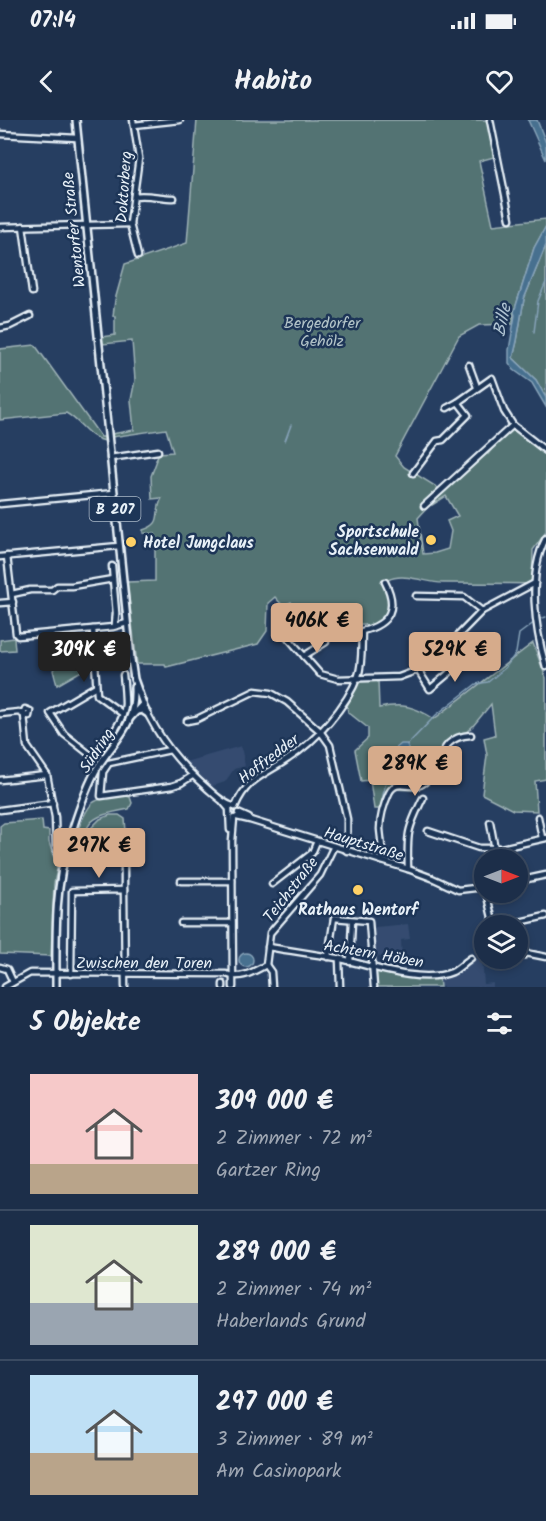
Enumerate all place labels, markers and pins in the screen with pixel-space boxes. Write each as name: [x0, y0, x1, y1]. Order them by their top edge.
place label: Sportschule Sachsenwald: [329, 520, 419, 563]
place label: Hotel Jungclaus: [143, 531, 254, 556]
marker: Sportschule Sachsenwald: [424, 533, 438, 547]
marker: Hotel Jungclaus: [124, 535, 138, 549]
pin: 406K €: [268, 603, 366, 654]
pin: 309K €: [35, 632, 133, 683]
pin: 529K €: [406, 632, 504, 683]
pin: 289K €: [366, 746, 464, 797]
pin: 297K €: [50, 828, 148, 879]
marker: Rathaus Wentorf: [351, 883, 365, 897]
place label: Rathaus Wentorf: [298, 898, 420, 923]

